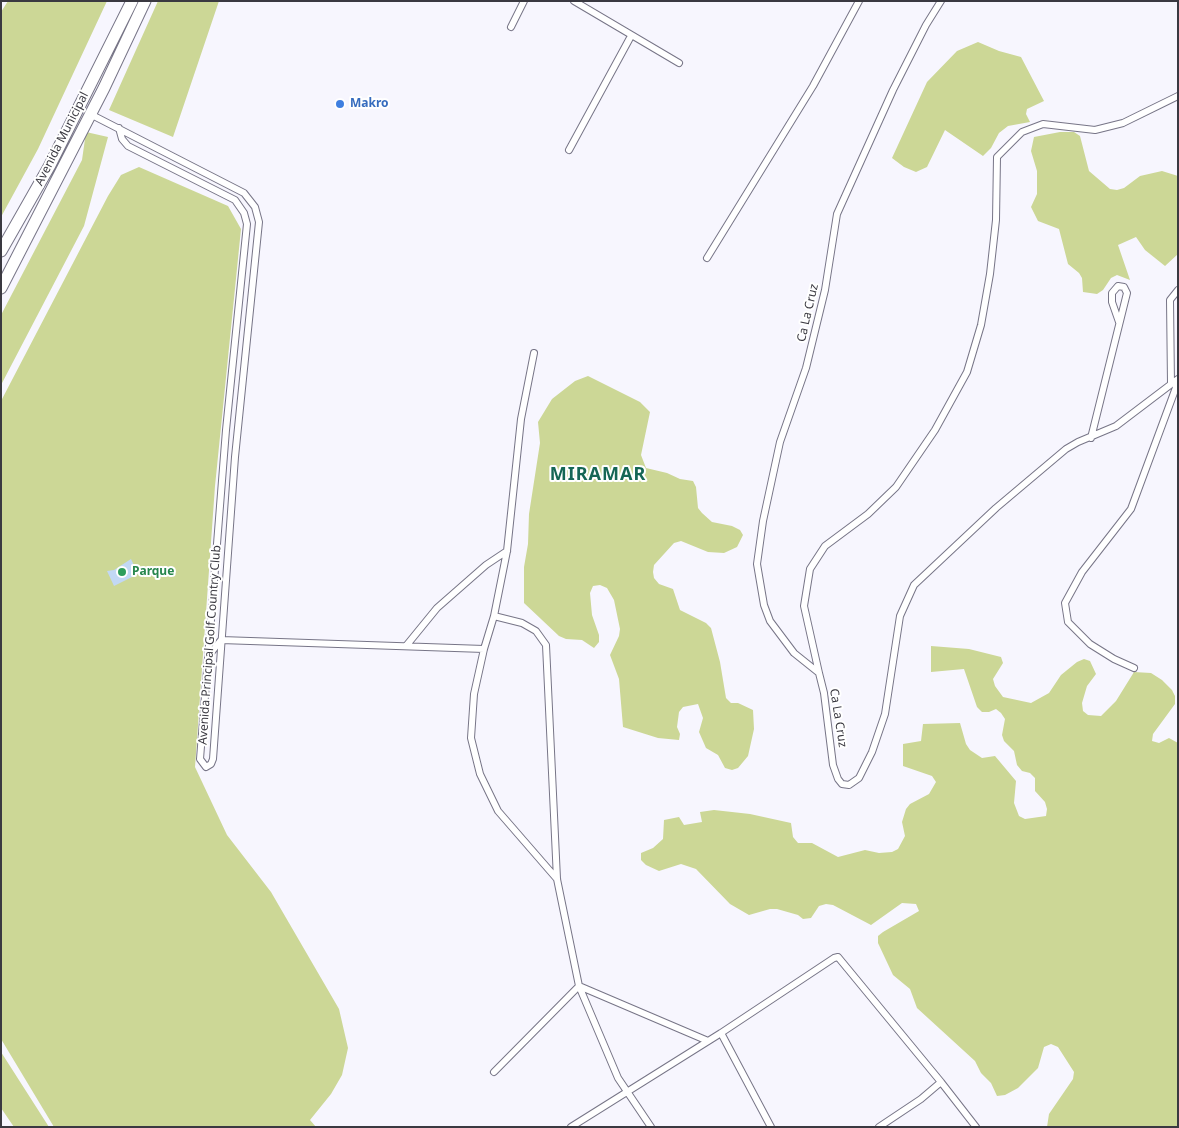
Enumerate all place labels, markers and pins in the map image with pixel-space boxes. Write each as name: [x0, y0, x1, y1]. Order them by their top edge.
place label: Makro: [350, 97, 389, 111]
marker: Makro: [334, 98, 346, 110]
place label: Parque: [132, 565, 174, 579]
marker: Parque: [116, 566, 128, 578]

